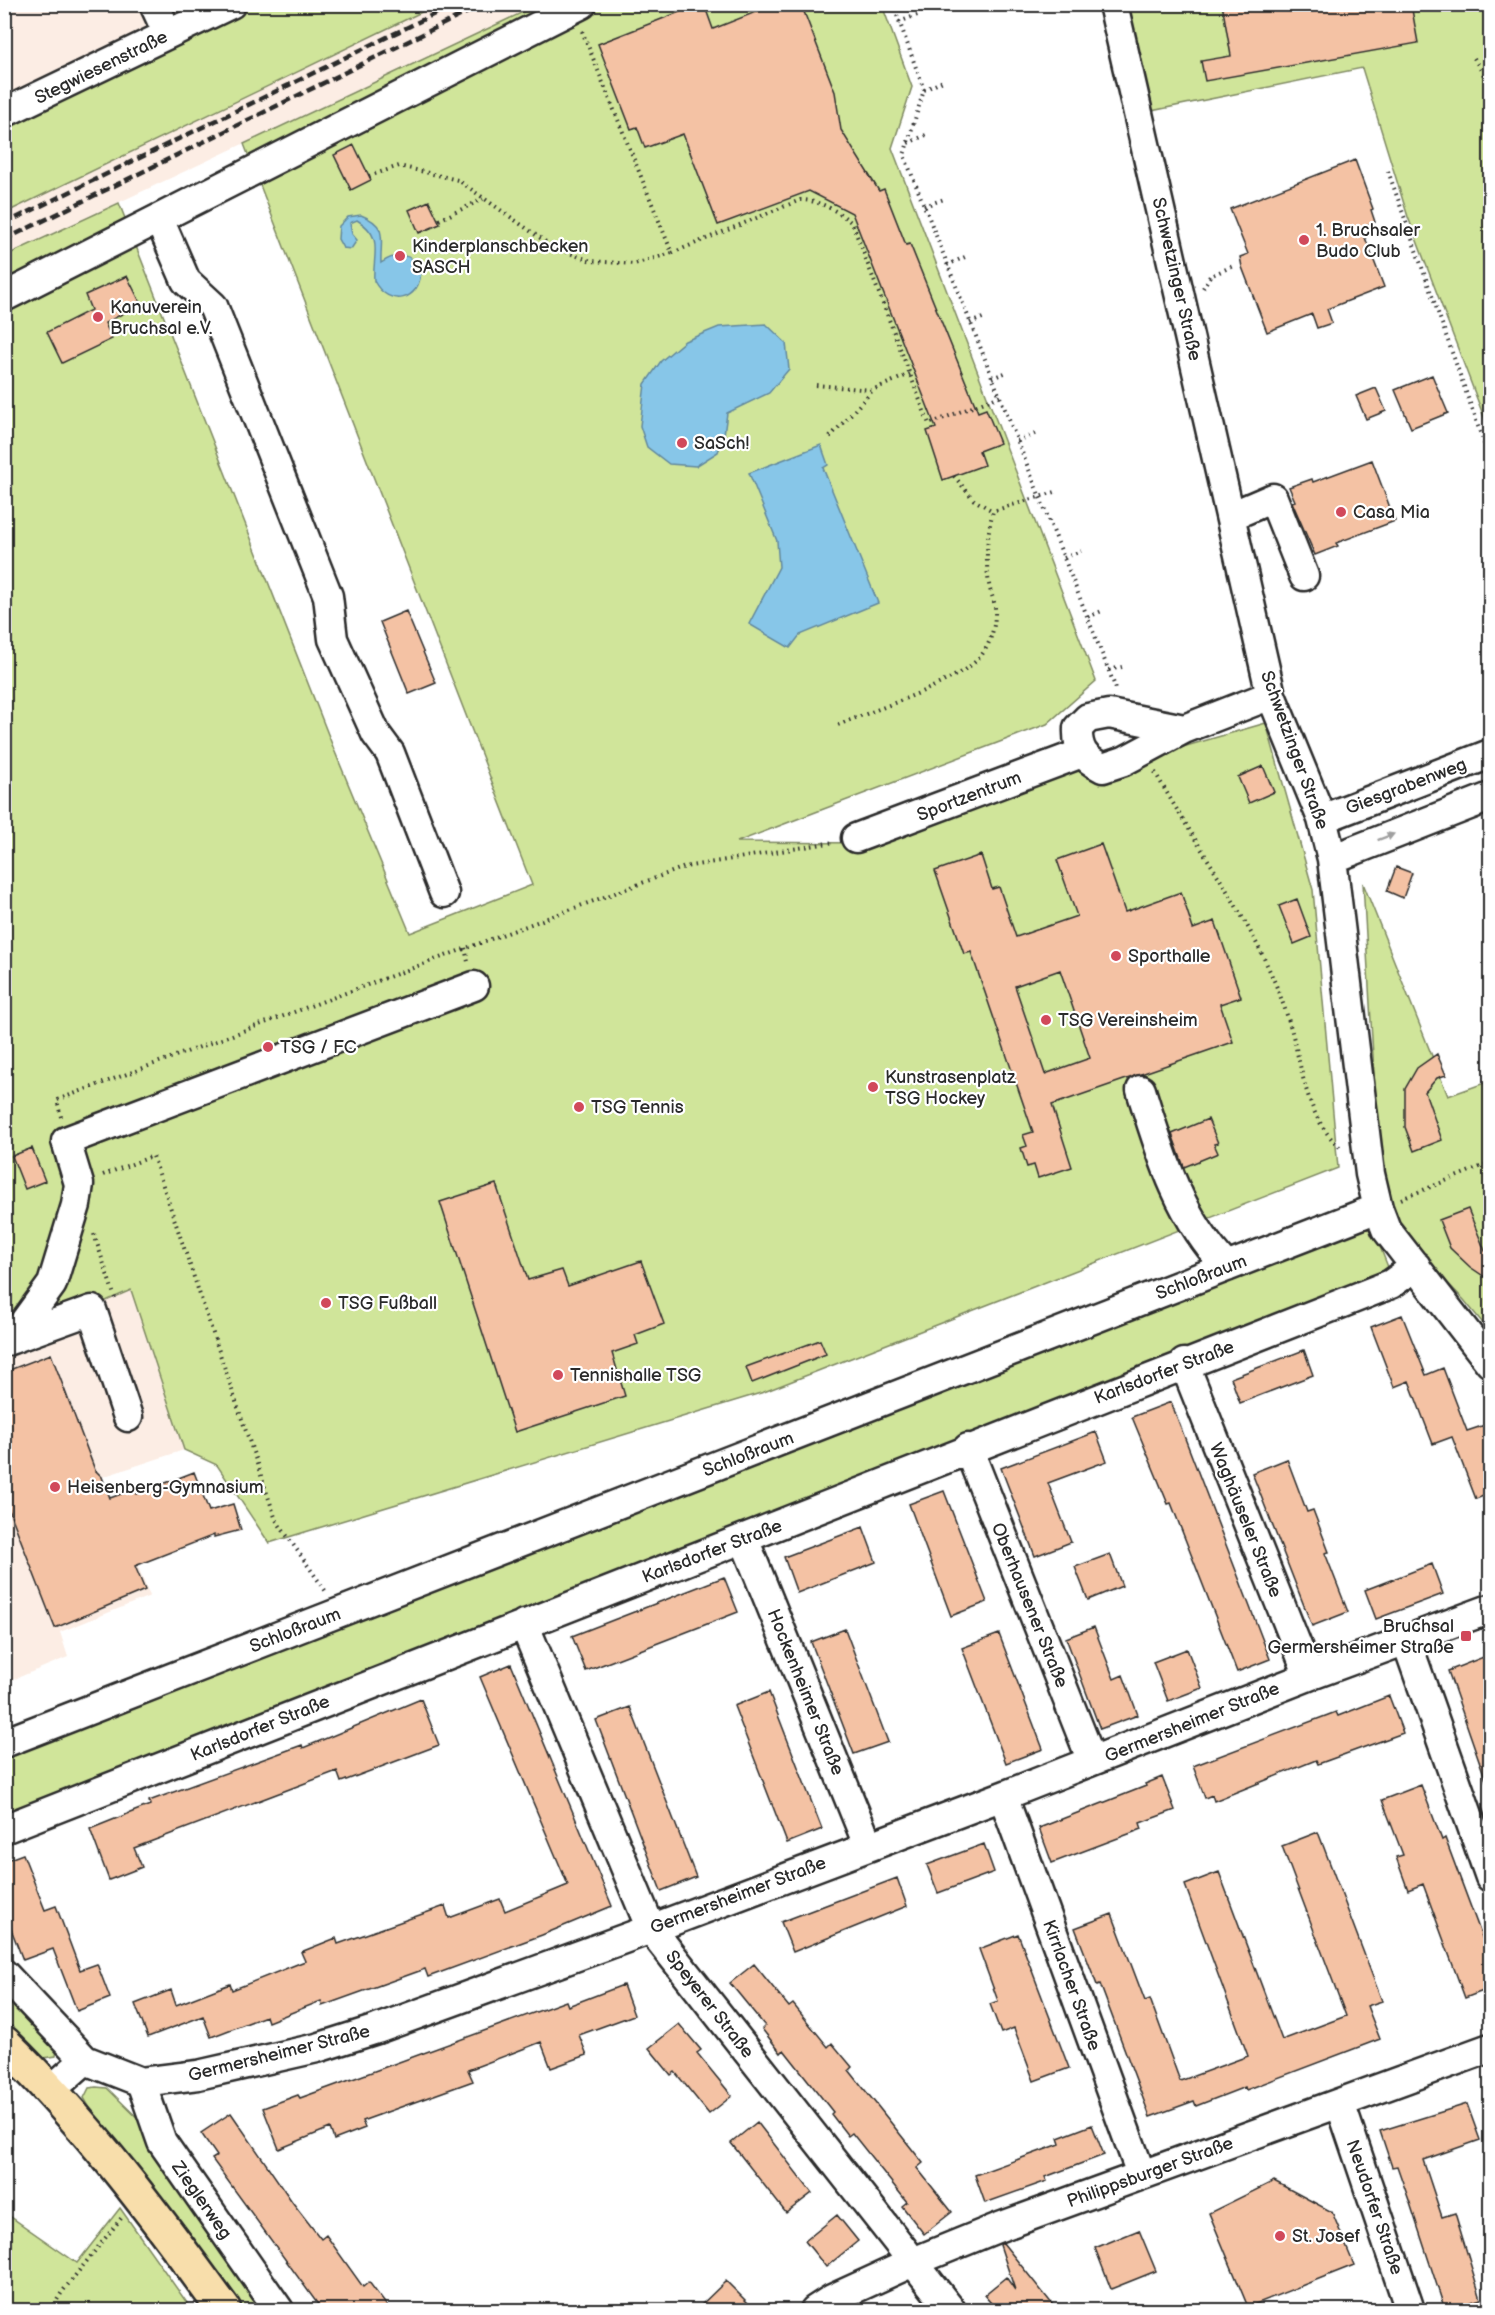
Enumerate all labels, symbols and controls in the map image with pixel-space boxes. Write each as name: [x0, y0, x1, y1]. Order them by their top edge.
street label: Stegwiesenstraße: [31, 26, 171, 109]
street label: Schwetzinger Straße: [1148, 195, 1206, 363]
place label: 1. Bruchsaler Budo Club: [1316, 220, 1420, 262]
marker: 1. Bruchsaler Budo Club: [1297, 233, 1311, 247]
place label: Kinderplanschbecken SASCH: [412, 236, 588, 278]
marker: Kinderplanschbecken SASCH: [393, 249, 407, 263]
place label: Kanuverein Bruchsal e.V.: [110, 297, 213, 339]
marker: Kanuverein Bruchsal e.V.: [91, 310, 105, 324]
place label: SaSch!: [694, 433, 749, 454]
marker: SaSch!: [675, 436, 689, 450]
place label: Casa Mia: [1353, 502, 1430, 523]
marker: Casa Mia: [1334, 505, 1348, 519]
street label: Schwetzinger Straße: [1256, 668, 1333, 833]
street label: Giesgrabenweg: [1343, 754, 1470, 819]
street label: Sportzentrum: [914, 767, 1024, 826]
one-way arrow: [1378, 832, 1396, 842]
place label: Sporthalle: [1128, 946, 1211, 967]
marker: Sporthalle: [1109, 949, 1123, 963]
place label: TSG Vereinsheim: [1058, 1010, 1198, 1031]
marker: TSG Vereinsheim: [1039, 1013, 1053, 1027]
place label: TSG / FC: [280, 1037, 357, 1058]
marker: TSG / FC: [261, 1040, 275, 1054]
place label: Kunstrasenplatz TSG Hockey: [885, 1067, 1016, 1109]
marker: Kunstrasenplatz TSG Hockey: [866, 1080, 880, 1094]
place label: TSG Tennis: [591, 1097, 684, 1118]
marker: TSG Tennis: [572, 1100, 586, 1114]
street label: Schloßraum: [1153, 1250, 1250, 1304]
place label: TSG Fußball: [338, 1293, 437, 1314]
marker: TSG Fußball: [319, 1296, 333, 1310]
street label: Karlsdorfer Straße: [1091, 1336, 1237, 1409]
place label: Tennishalle TSG: [570, 1365, 701, 1386]
marker: Tennishalle TSG: [551, 1368, 565, 1382]
street label: Schloßraum: [700, 1427, 797, 1481]
street label: Waghäuseler Straße: [1205, 1440, 1286, 1601]
place label: Heisenberg-Gymnasium: [67, 1477, 264, 1498]
marker: Heisenberg-Gymnasium: [48, 1480, 62, 1494]
street label: Karlsdorfer Straße: [639, 1515, 785, 1588]
street label: Oberhausener Straße: [987, 1520, 1072, 1691]
street label: Schloßraum: [247, 1603, 344, 1657]
street label: Hockenheimer Straße: [763, 1606, 849, 1779]
place label: Bruchsal Germersheimer Straße: [1268, 1616, 1454, 1658]
marker: Bruchsal Germersheimer Straße: [1459, 1629, 1473, 1643]
street label: Germersheimer Straße: [1102, 1678, 1283, 1767]
street label: Karlsdorfer Straße: [188, 1691, 333, 1766]
street label: Germersheimer Straße: [647, 1852, 829, 1939]
street label: Kirrlacher Straße: [1038, 1917, 1105, 2054]
street label: Speyerer Straße: [661, 1946, 758, 2063]
street label: Germersheimer Straße: [186, 2021, 372, 2086]
street label: Philippsburger Straße: [1064, 2133, 1236, 2212]
street label: Neudorfer Straße: [1342, 2137, 1408, 2278]
street label: Zieglerweg: [166, 2156, 236, 2243]
place label: St. Josef: [1292, 2226, 1361, 2247]
marker: St. Josef: [1273, 2229, 1287, 2243]

